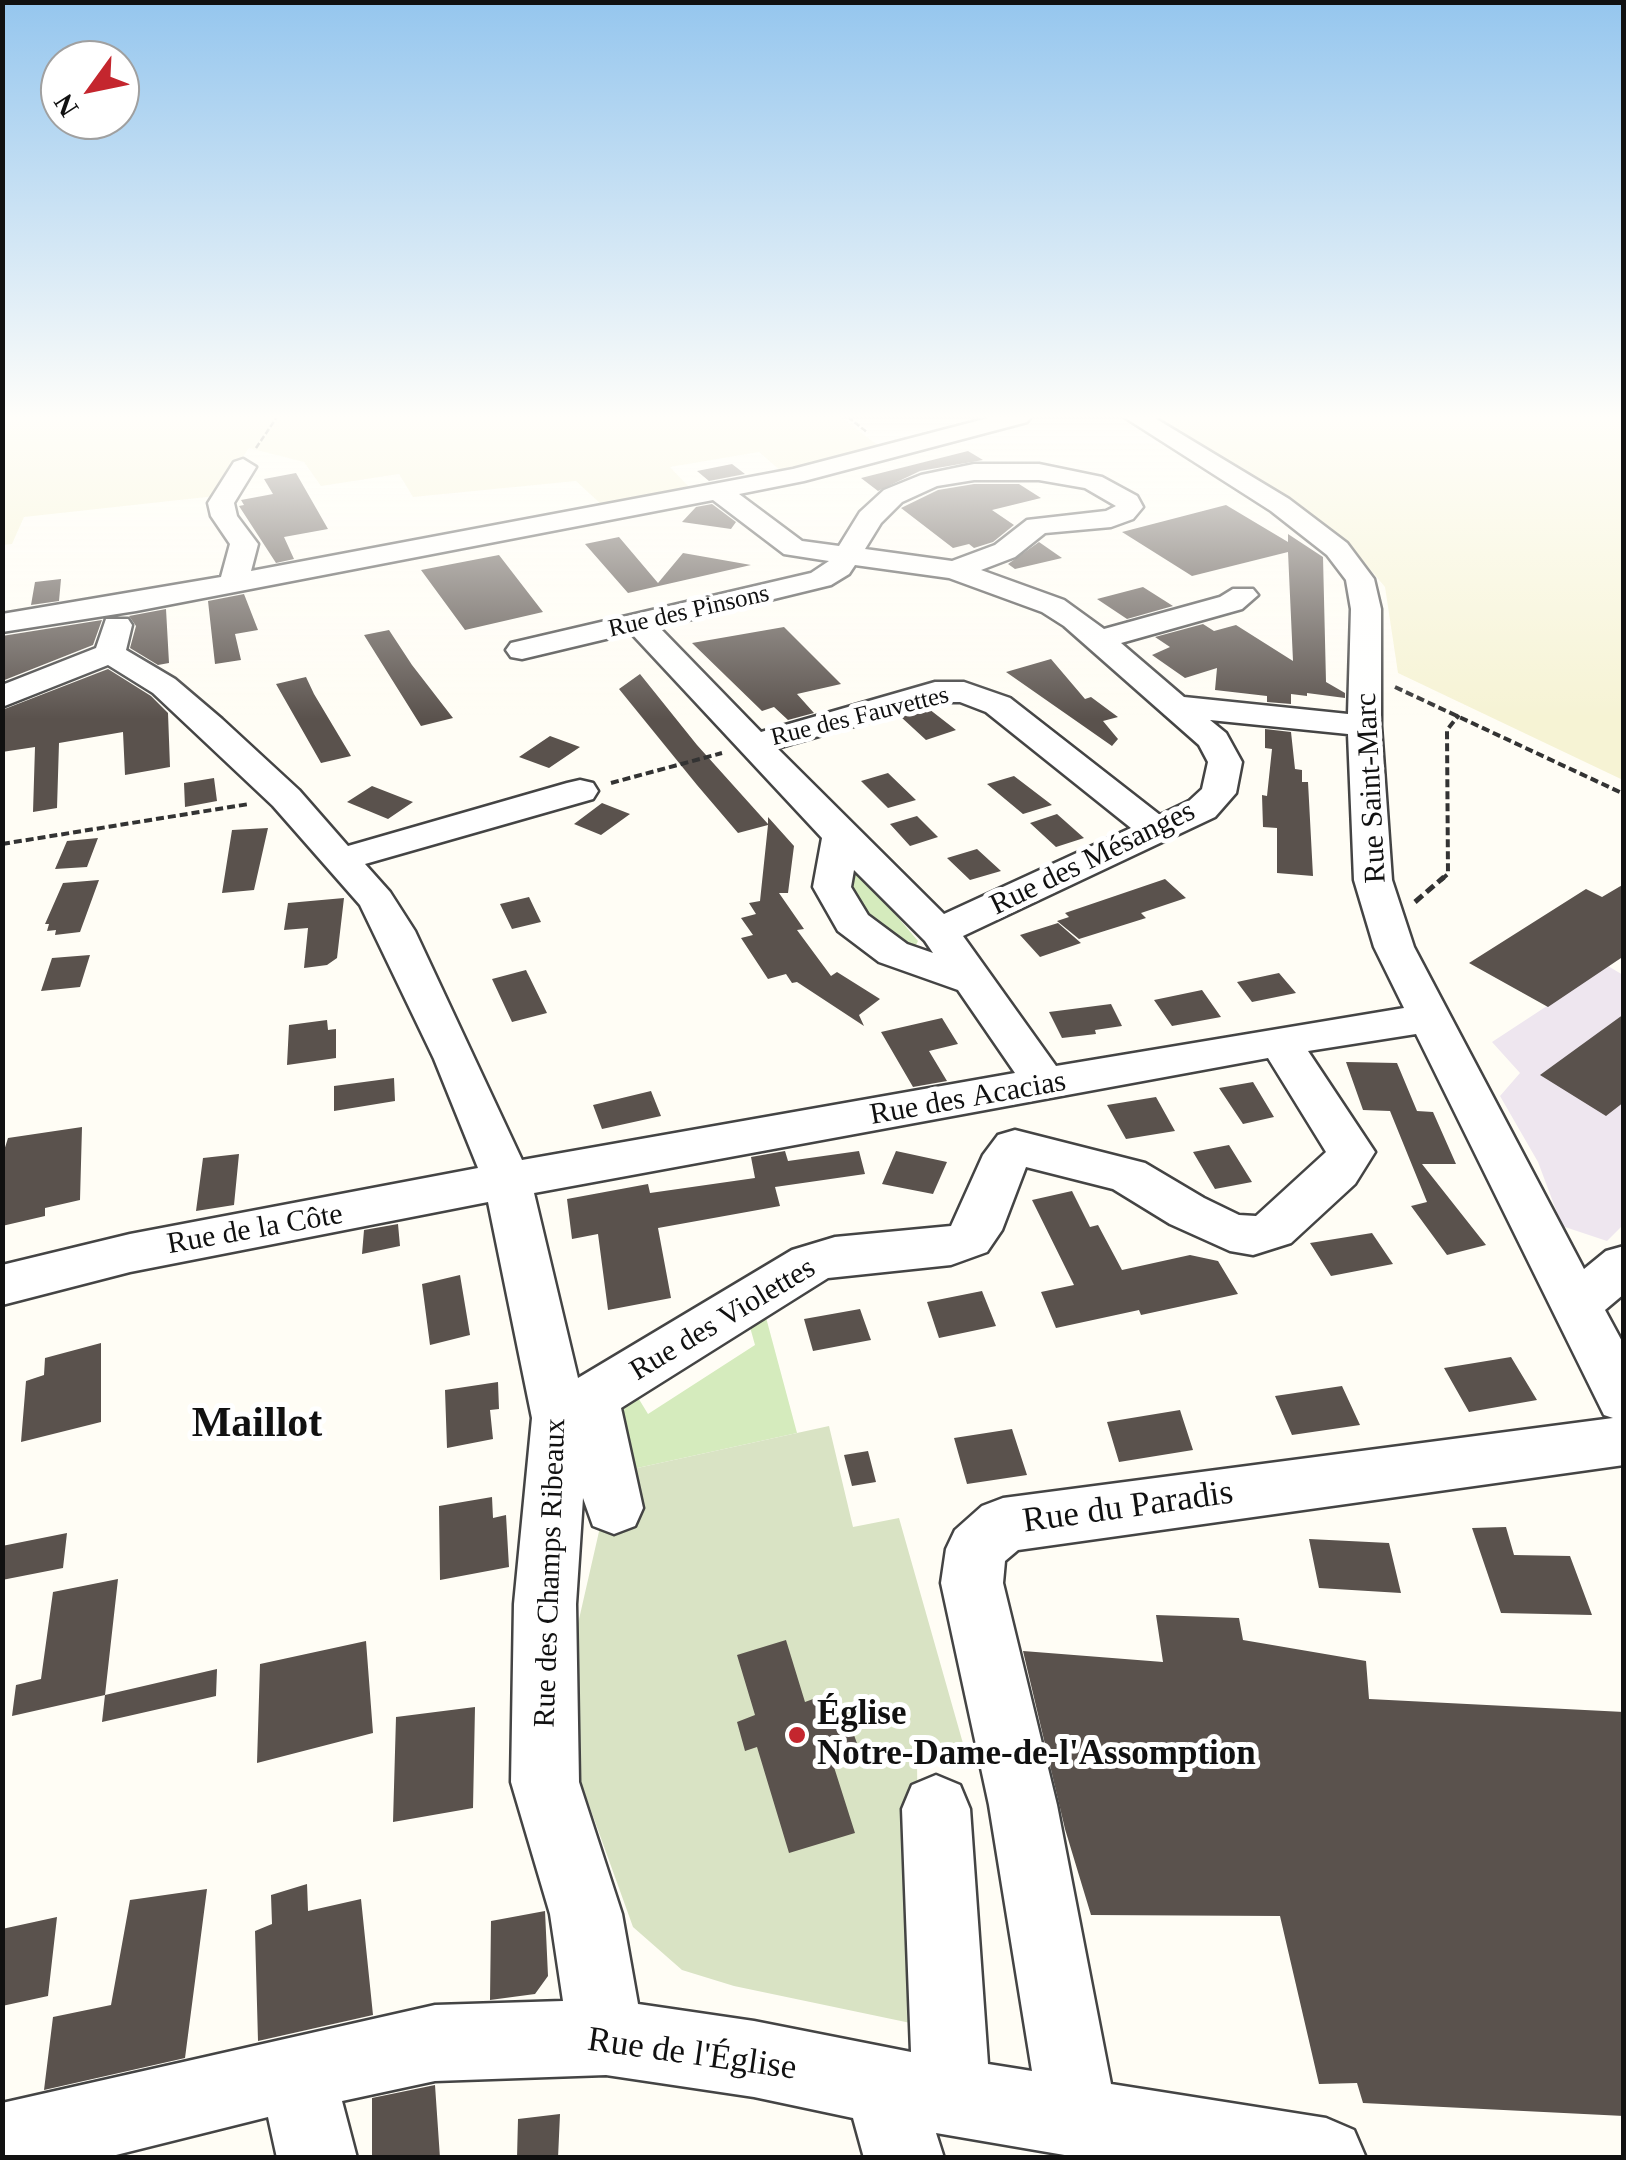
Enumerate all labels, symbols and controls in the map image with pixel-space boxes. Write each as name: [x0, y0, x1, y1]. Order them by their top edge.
north arrow: [40, 40, 140, 140]
text: N: [48, 89, 85, 122]
street label: Rue des Pinsons: [606, 579, 772, 645]
street label: Rue des Fauvettes: [768, 680, 952, 754]
street label: Rue Saint-Marc: [1349, 692, 1395, 884]
street label: Rue des Mésanges: [985, 794, 1201, 924]
street label: Rue des Acacias: [867, 1064, 1069, 1134]
street label: Rue de la Côte: [164, 1197, 346, 1263]
street label: Rue des Violettes: [624, 1251, 822, 1389]
district label: Maillot: [192, 1400, 322, 1450]
street label: Rue des Champs Ribeaux: [528, 1418, 574, 1728]
street label: Rue du Paradis: [1020, 1472, 1236, 1544]
place label: Église Notre-Dame-de-l'Assomption: [817, 1694, 1256, 1776]
marker: Église Notre-Dame-de-l'Assomption: [786, 1724, 808, 1746]
street label: Rue de l'Église: [585, 2020, 799, 2090]

